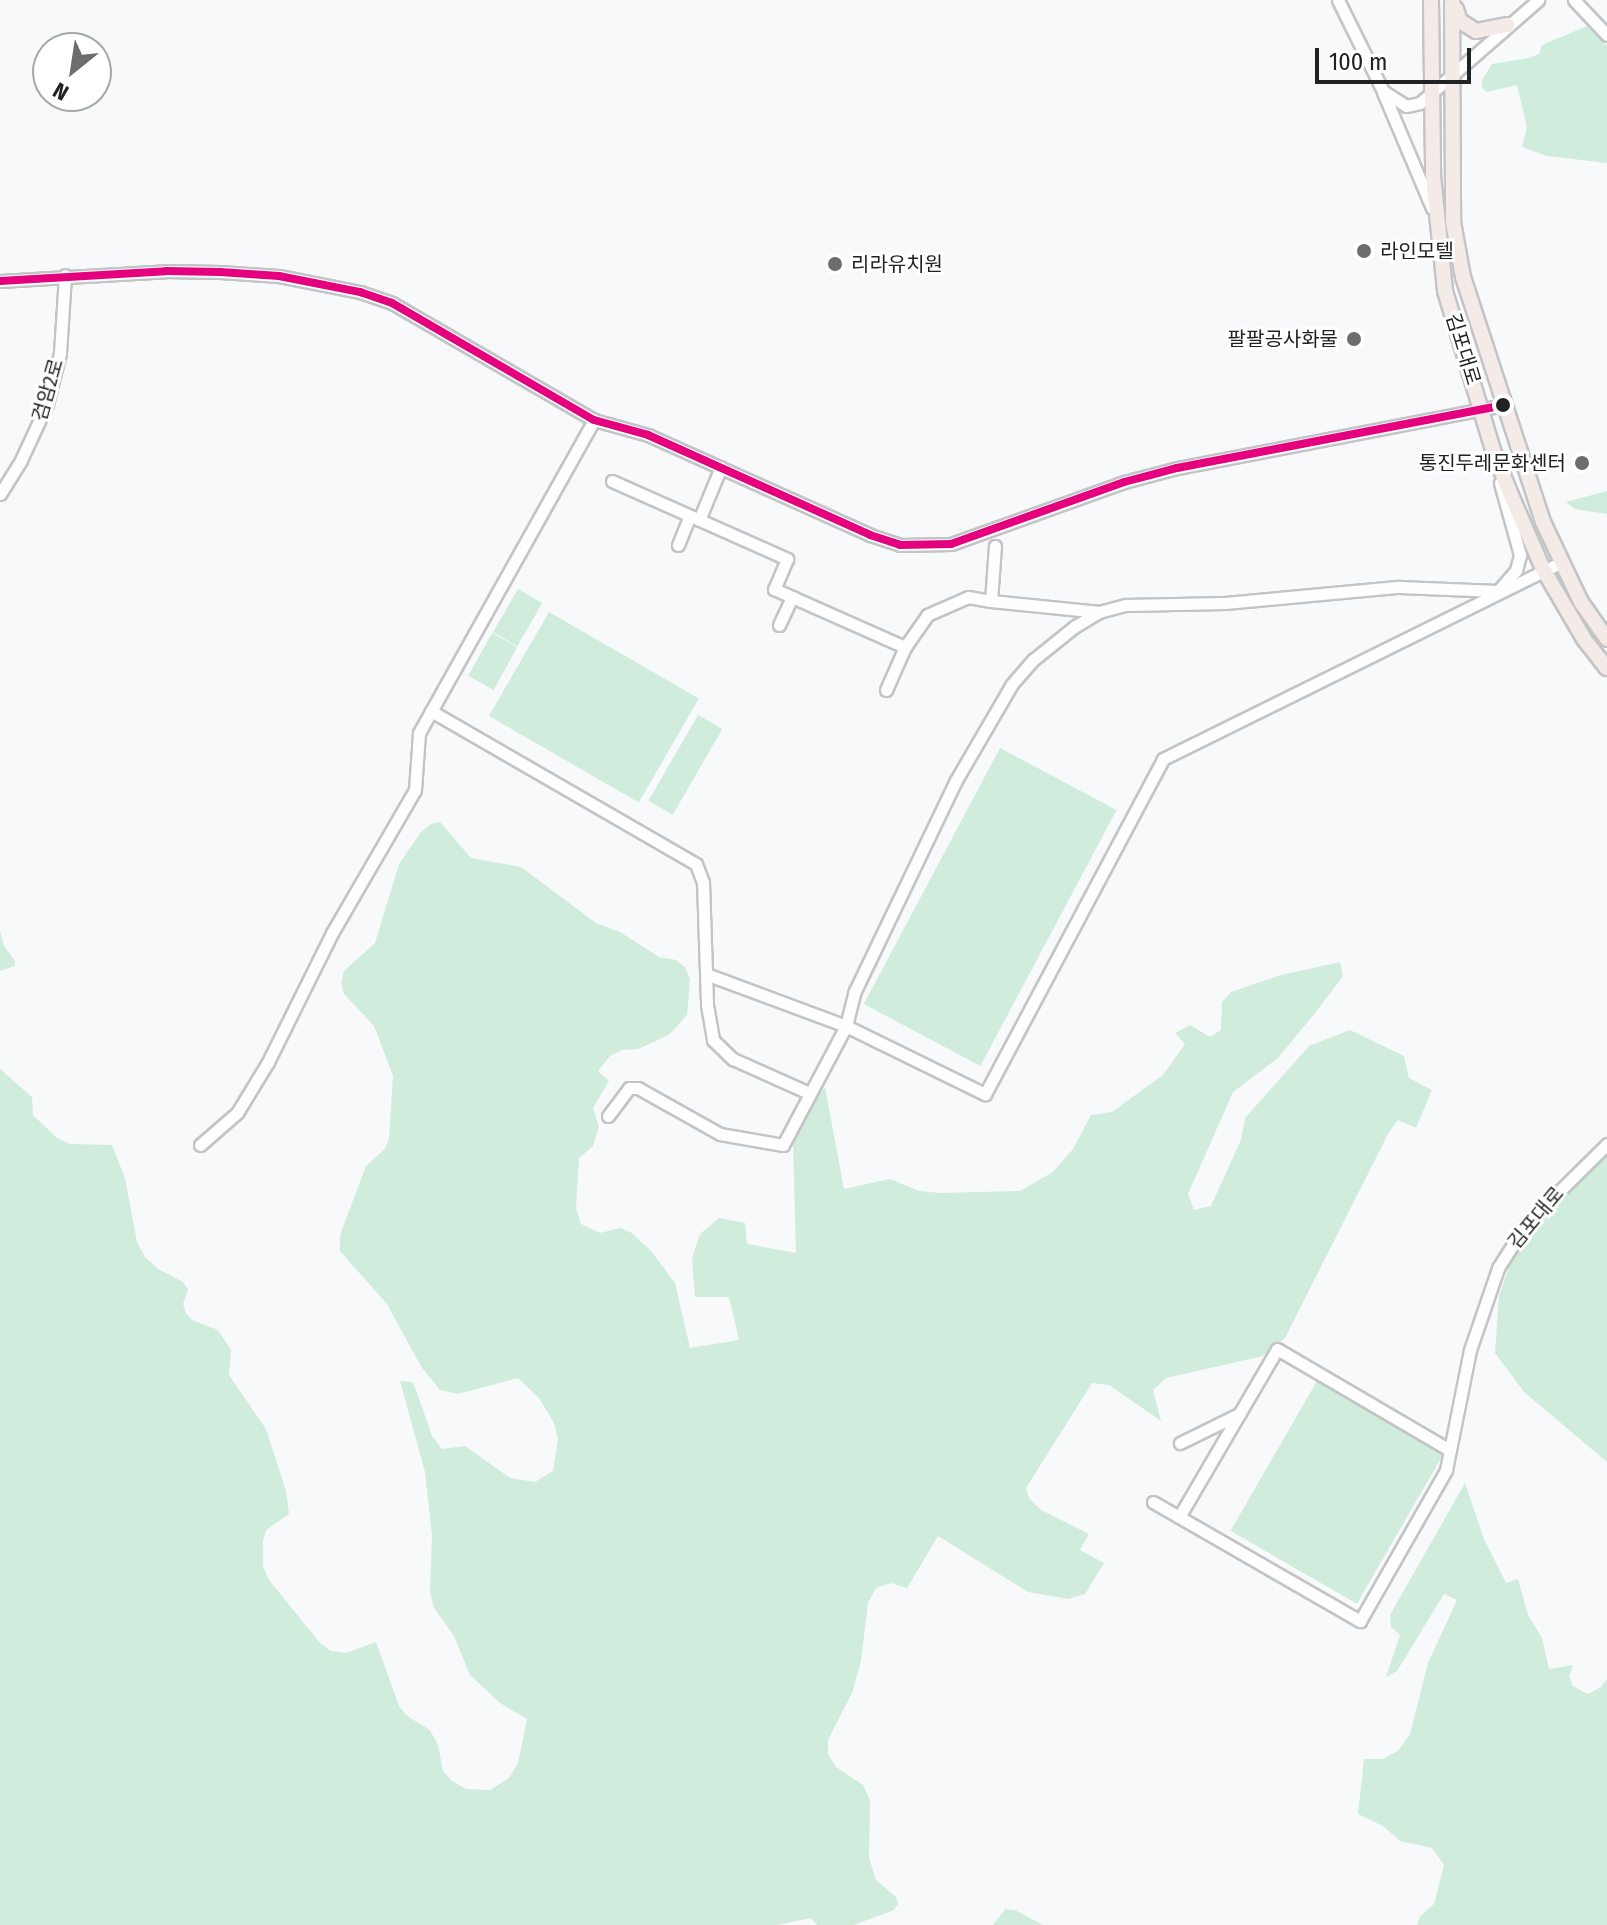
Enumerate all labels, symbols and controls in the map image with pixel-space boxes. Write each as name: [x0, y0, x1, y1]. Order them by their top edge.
north arrow: [32, 32, 112, 112]
scale bar: [1319, 32, 1475, 82]
text: 100 m: [1329, 48, 1387, 76]
text: N: [48, 76, 73, 106]
place label: 라인모텔: [1380, 239, 1454, 263]
marker: 라인모텔: [1355, 242, 1373, 260]
place label: 리라유치원: [851, 252, 943, 276]
marker: 리라유치원: [826, 255, 844, 273]
street label: 김포대로: [1441, 310, 1485, 388]
place label: 팔팔공사화물: [1228, 327, 1338, 351]
marker: 팔팔공사화물: [1345, 330, 1363, 348]
street label: 검암2로: [28, 356, 68, 424]
unlabelled marker: [1495, 397, 1511, 413]
place label: 통진두레문화센터: [1419, 451, 1566, 475]
marker: 통진두레문화센터: [1573, 454, 1591, 472]
street label: 김포대로: [1503, 1182, 1569, 1254]

